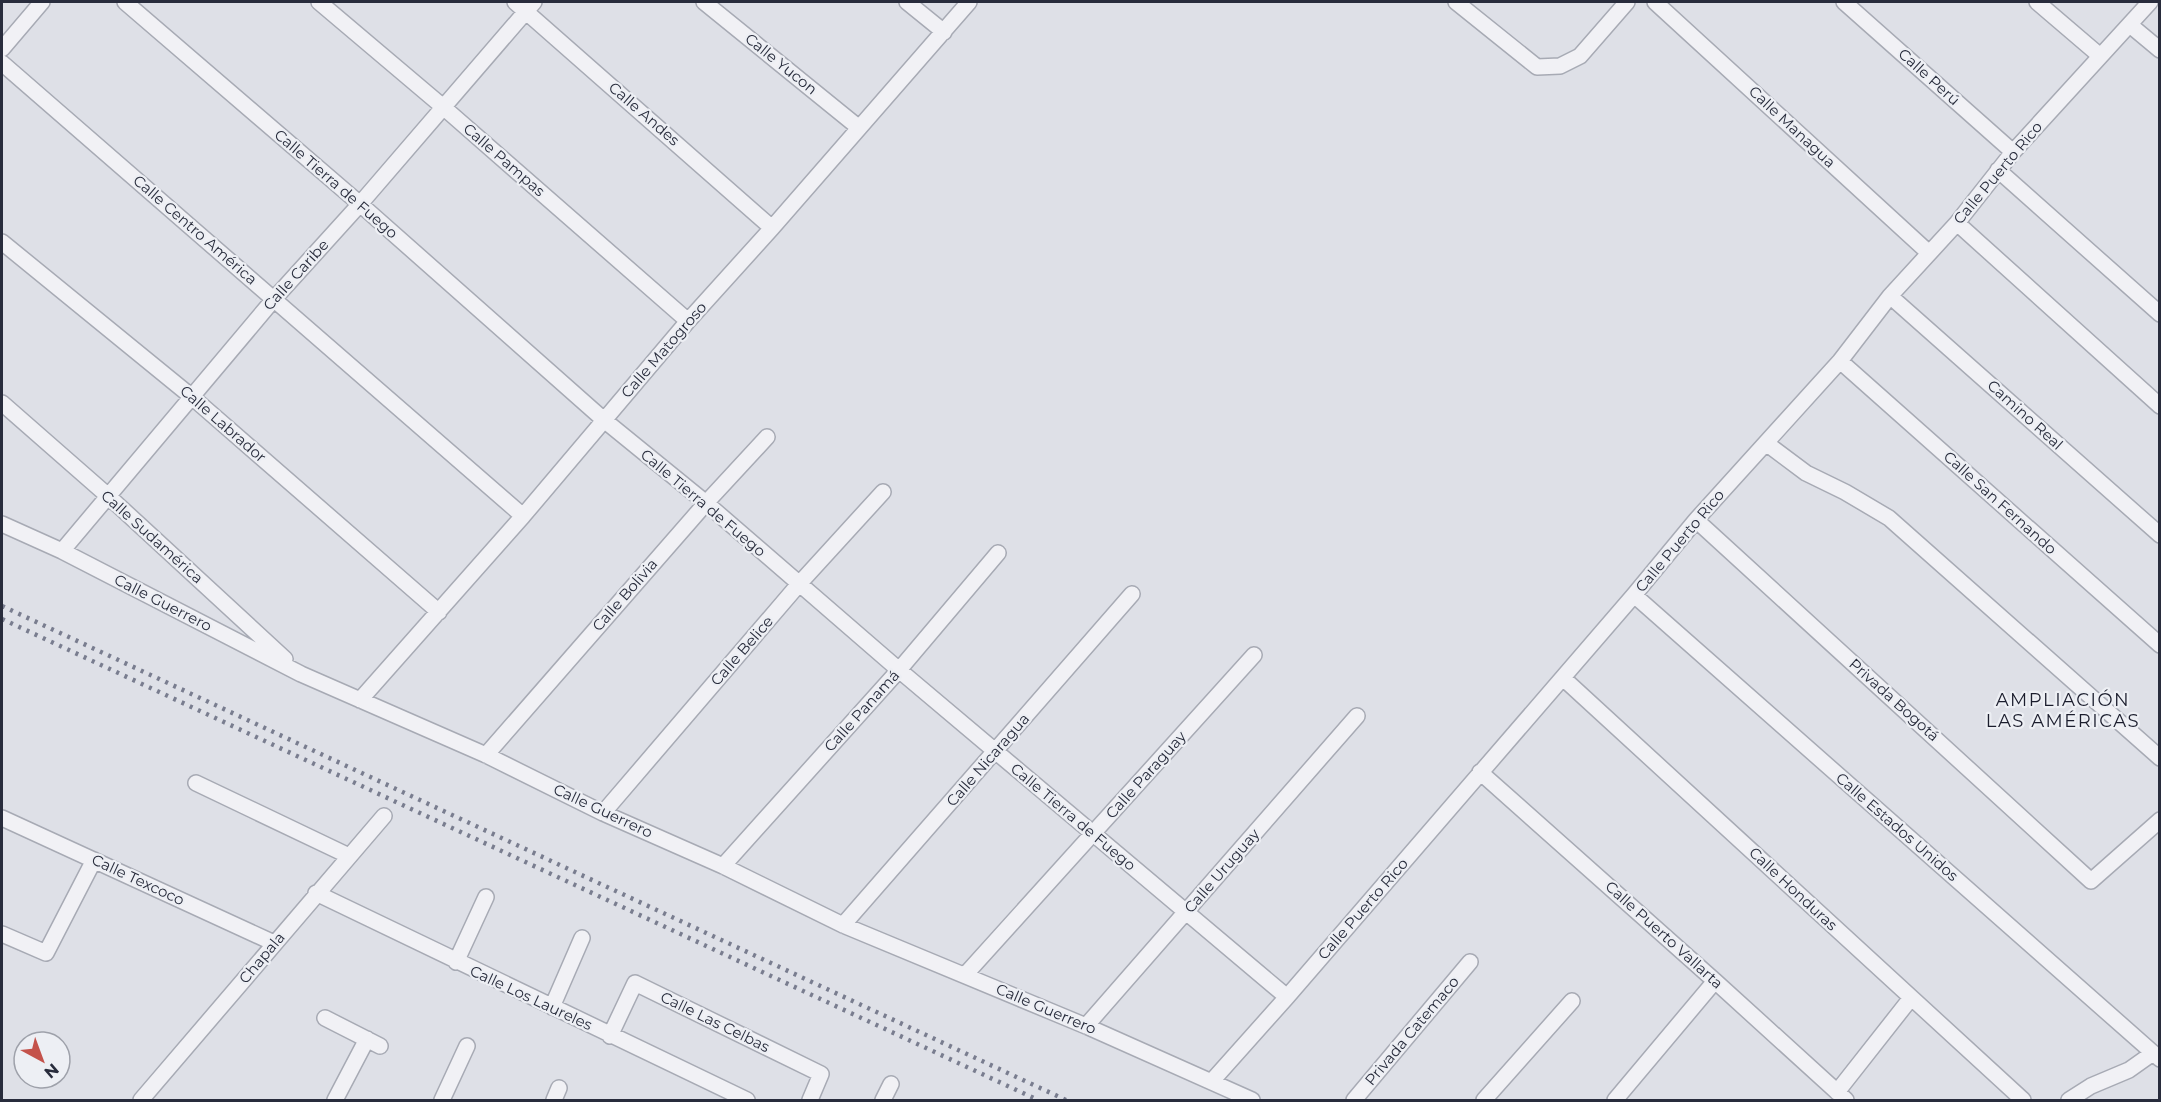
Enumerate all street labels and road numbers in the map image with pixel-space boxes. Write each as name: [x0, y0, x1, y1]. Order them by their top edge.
street label: Calle Yucon: [741, 29, 821, 98]
street label: Calle Perú: [1895, 44, 1964, 109]
street label: Calle Andes: [605, 78, 684, 150]
street label: Calle Managua: [1745, 82, 1840, 172]
street label: Calle Puerto Rico: [1949, 117, 2046, 228]
street label: Calle Pampas: [460, 119, 549, 200]
street label: Calle Tierra de Fuego: [271, 125, 402, 242]
street label: Calle Centro América: [129, 171, 261, 289]
street label: Calle Caribe: [259, 235, 332, 314]
street label: Calle Matogroso: [617, 298, 710, 402]
street label: Camino Real: [1984, 376, 2067, 454]
street label: Calle Labrador: [176, 381, 270, 466]
street label: Calle Tierra de Fuego: [637, 445, 770, 560]
street label: Calle San Fernando: [1940, 447, 2061, 558]
street label: Calle Puerto Rico: [1631, 485, 1728, 596]
street label: Calle Sudamérica: [97, 486, 207, 588]
street label: Calle Bolivia: [588, 554, 661, 635]
street label: Calle Guerrero: [111, 570, 215, 635]
street label: Calle Belice: [706, 612, 777, 689]
street label: Privada Bogotá: [1845, 654, 1943, 745]
street label: Calle Panamá: [820, 666, 903, 756]
street label: Calle Nicaragua: [942, 709, 1033, 810]
street label: Calle Paraguay: [1101, 726, 1190, 822]
street label: Calle Tierra de Fuego: [1007, 759, 1140, 874]
street label: Calle Estados Unidos: [1832, 768, 1962, 885]
street label: Calle Guerrero: [551, 779, 656, 842]
street label: Calle Uruguay: [1180, 824, 1264, 917]
street label: Calle Honduras: [1745, 843, 1842, 934]
street label: Calle Texcoco: [89, 850, 188, 909]
street label: Calle Puerto Rico: [1313, 854, 1412, 963]
street label: Calle Puerto Vallarta: [1601, 877, 1727, 993]
street label: Chapala: [235, 928, 289, 987]
street label: Calle Los Laureles: [467, 961, 595, 1034]
street label: Privada Catemaco: [1360, 972, 1463, 1089]
street label: Calle Guerrero: [993, 979, 1099, 1038]
street label: Calle Las Celbas: [658, 987, 773, 1056]

